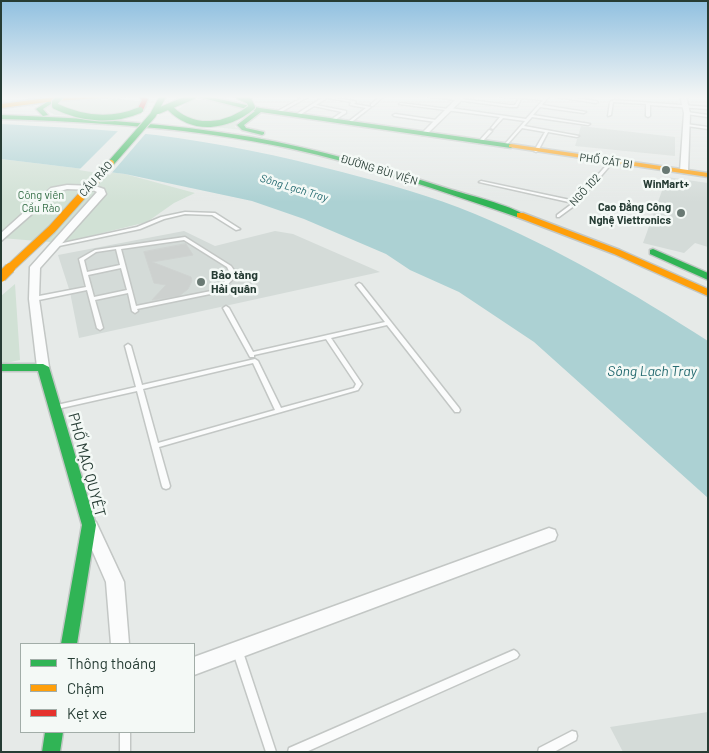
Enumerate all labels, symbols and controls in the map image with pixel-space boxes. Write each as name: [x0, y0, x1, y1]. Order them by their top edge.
street label: PHỐ CÁT BI: [579, 151, 633, 171]
street label: ĐƯỜNG BÙI VIỆN: [339, 152, 419, 188]
street label: CẦU RÀO: [77, 159, 115, 199]
marker: WinMart+: [660, 164, 672, 176]
water label: Sông Lạch Tray: [258, 171, 330, 205]
street label: NGÕ 102: [567, 171, 603, 209]
place label: WinMart+: [643, 177, 689, 191]
park label: Công viên Cầu Rào: [18, 188, 64, 214]
place label: Cao Đẳng Công Nghệ Viettronics: [589, 200, 671, 226]
marker: Cao Đẳng Công Nghệ Viettronics: [675, 207, 687, 219]
place label: Bảo tàng Hải quân: [211, 268, 258, 296]
marker: Bảo tàng Hải quân: [195, 276, 207, 288]
water label: Sông Lạch Tray: [607, 363, 697, 379]
street label: PHỐ MẠC QUYÊT: [64, 411, 110, 519]
legend: [20, 643, 195, 733]
text: Thông thoáng: [67, 654, 156, 672]
text: Chậm: [67, 679, 104, 697]
text: Kẹt xe: [67, 704, 107, 722]

